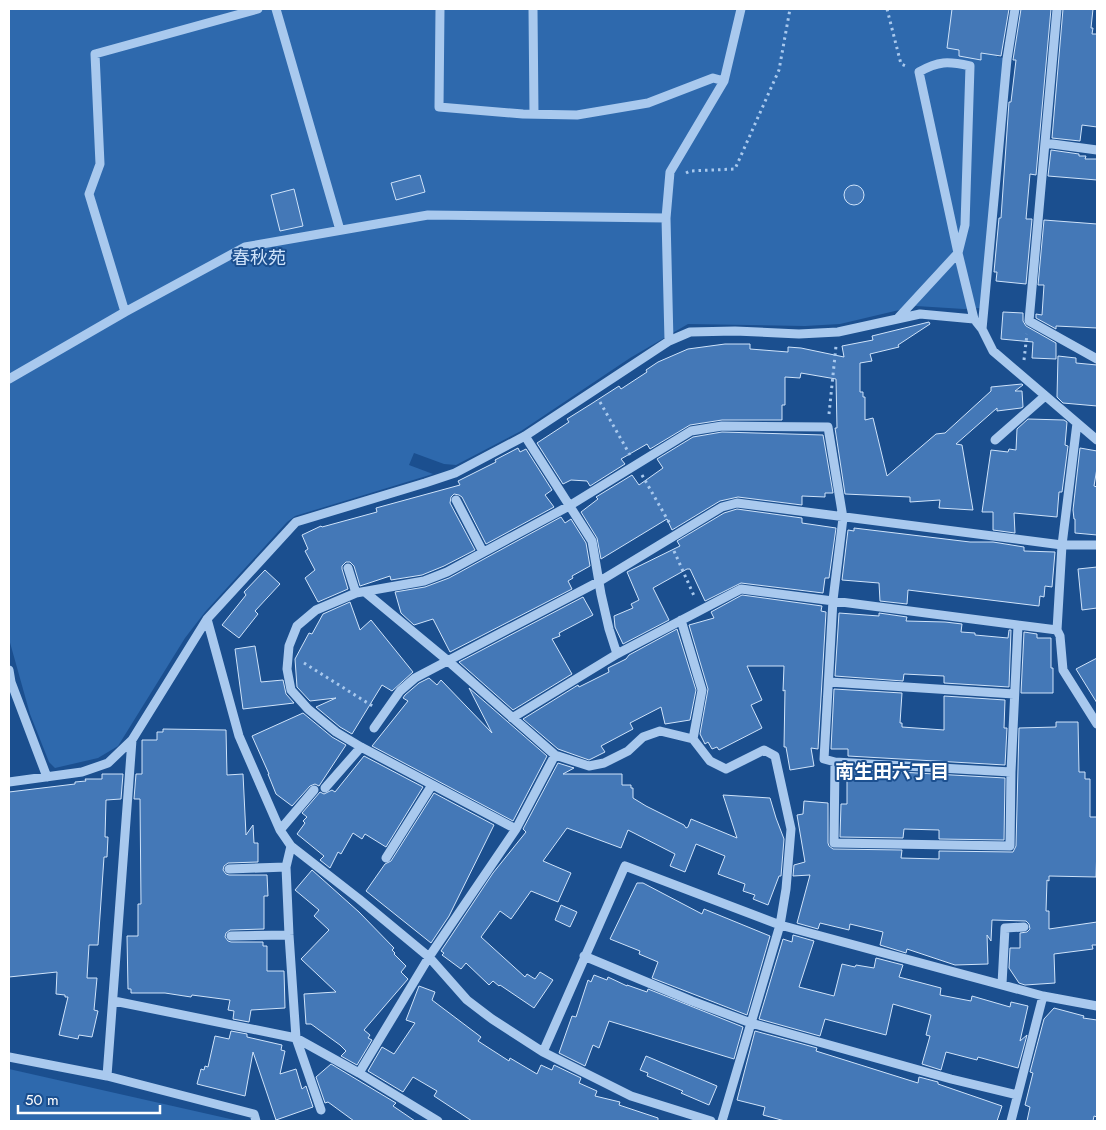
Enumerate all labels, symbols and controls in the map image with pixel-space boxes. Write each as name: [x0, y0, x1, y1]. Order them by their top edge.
park label: 春秋苑: [232, 245, 286, 271]
district label: 南生田六丁目: [835, 758, 949, 785]
scale bar: [18, 1082, 160, 1114]
text: 50 m: [25, 1089, 59, 1111]

